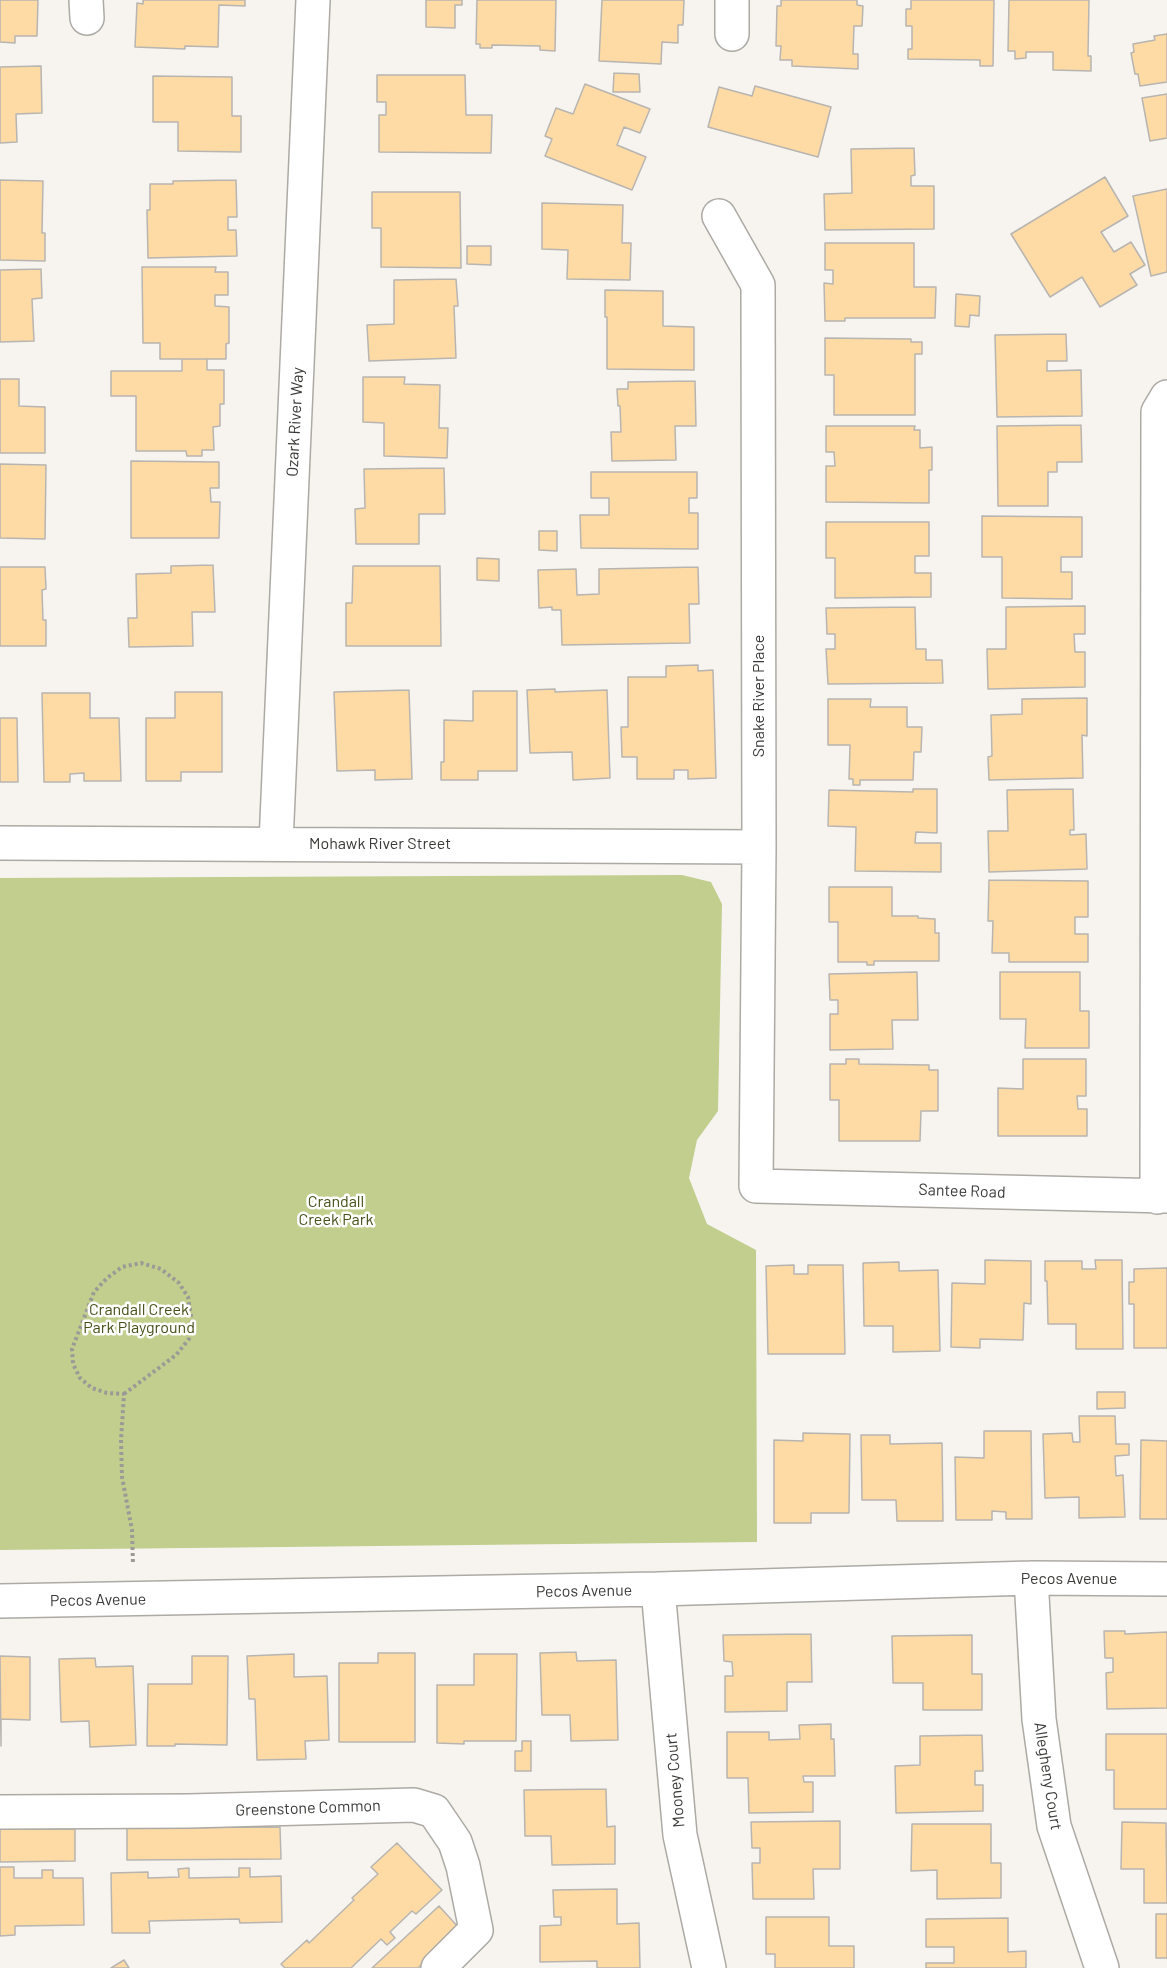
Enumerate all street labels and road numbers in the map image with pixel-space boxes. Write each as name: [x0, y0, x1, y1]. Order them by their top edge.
street label: Ozark River Way: [283, 367, 307, 477]
street label: Snake River Place: [749, 635, 769, 757]
street label: Mohawk River Street: [309, 834, 451, 854]
street label: Santee Road: [918, 1180, 1006, 1202]
street label: Pecos Avenue: [1021, 1569, 1117, 1589]
street label: Pecos Avenue: [536, 1581, 632, 1601]
street label: Pecos Avenue: [50, 1590, 146, 1610]
street label: Allegheny Court: [1030, 1721, 1066, 1831]
street label: Mooney Court: [661, 1732, 689, 1828]
street label: Greenstone Common: [235, 1796, 381, 1820]

